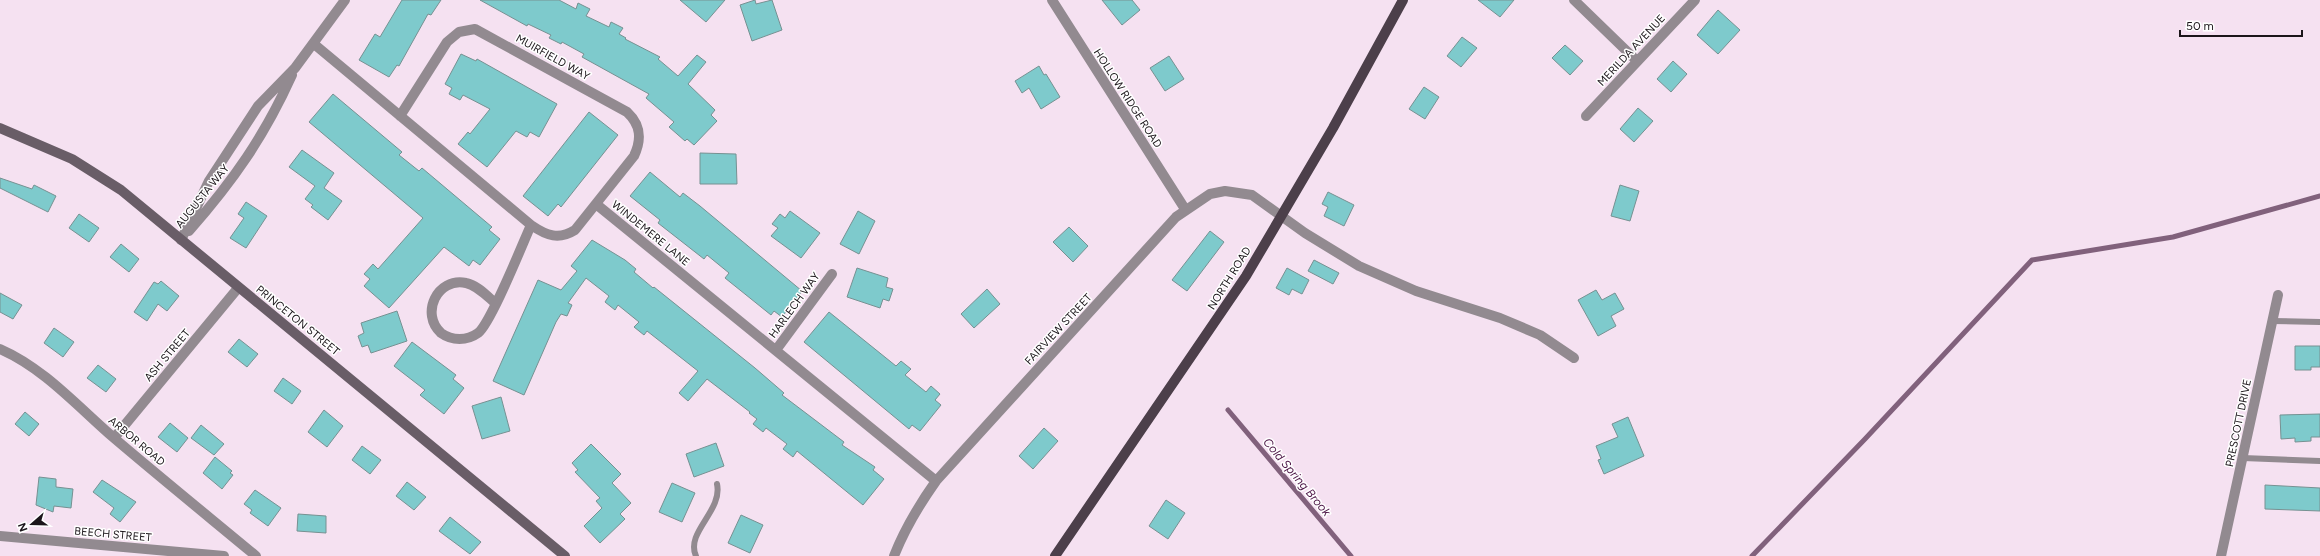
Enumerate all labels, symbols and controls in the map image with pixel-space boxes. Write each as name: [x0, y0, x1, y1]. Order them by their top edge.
street label: MERILDA AVENUE: [1595, 12, 1668, 89]
scale bar: [2180, 12, 2302, 38]
text: 50 m: [2186, 19, 2214, 33]
street label: MUIRFIELD WAY: [513, 32, 592, 83]
street label: HOLLOW RIDGE ROAD: [1091, 46, 1165, 150]
street label: AUGUSTA WAY: [173, 162, 232, 231]
street label: WINDEMERE LANE: [609, 198, 692, 269]
street label: NORTH ROAD: [1205, 244, 1254, 312]
street label: HARLECH WAY: [766, 270, 823, 341]
street label: PRINCETON STREET: [253, 283, 342, 358]
street label: FAIRVIEW STREET: [1022, 291, 1095, 368]
street label: ASH STREET: [142, 327, 193, 384]
street label: PRESCOTT DRIVE: [2223, 378, 2254, 468]
street label: ARBOR ROAD: [106, 414, 168, 469]
water label: Cold Spring Brook: [1260, 435, 1334, 520]
north arrow: [12, 504, 52, 544]
text: N: [16, 521, 31, 533]
street label: BEECH STREET: [74, 525, 152, 544]

